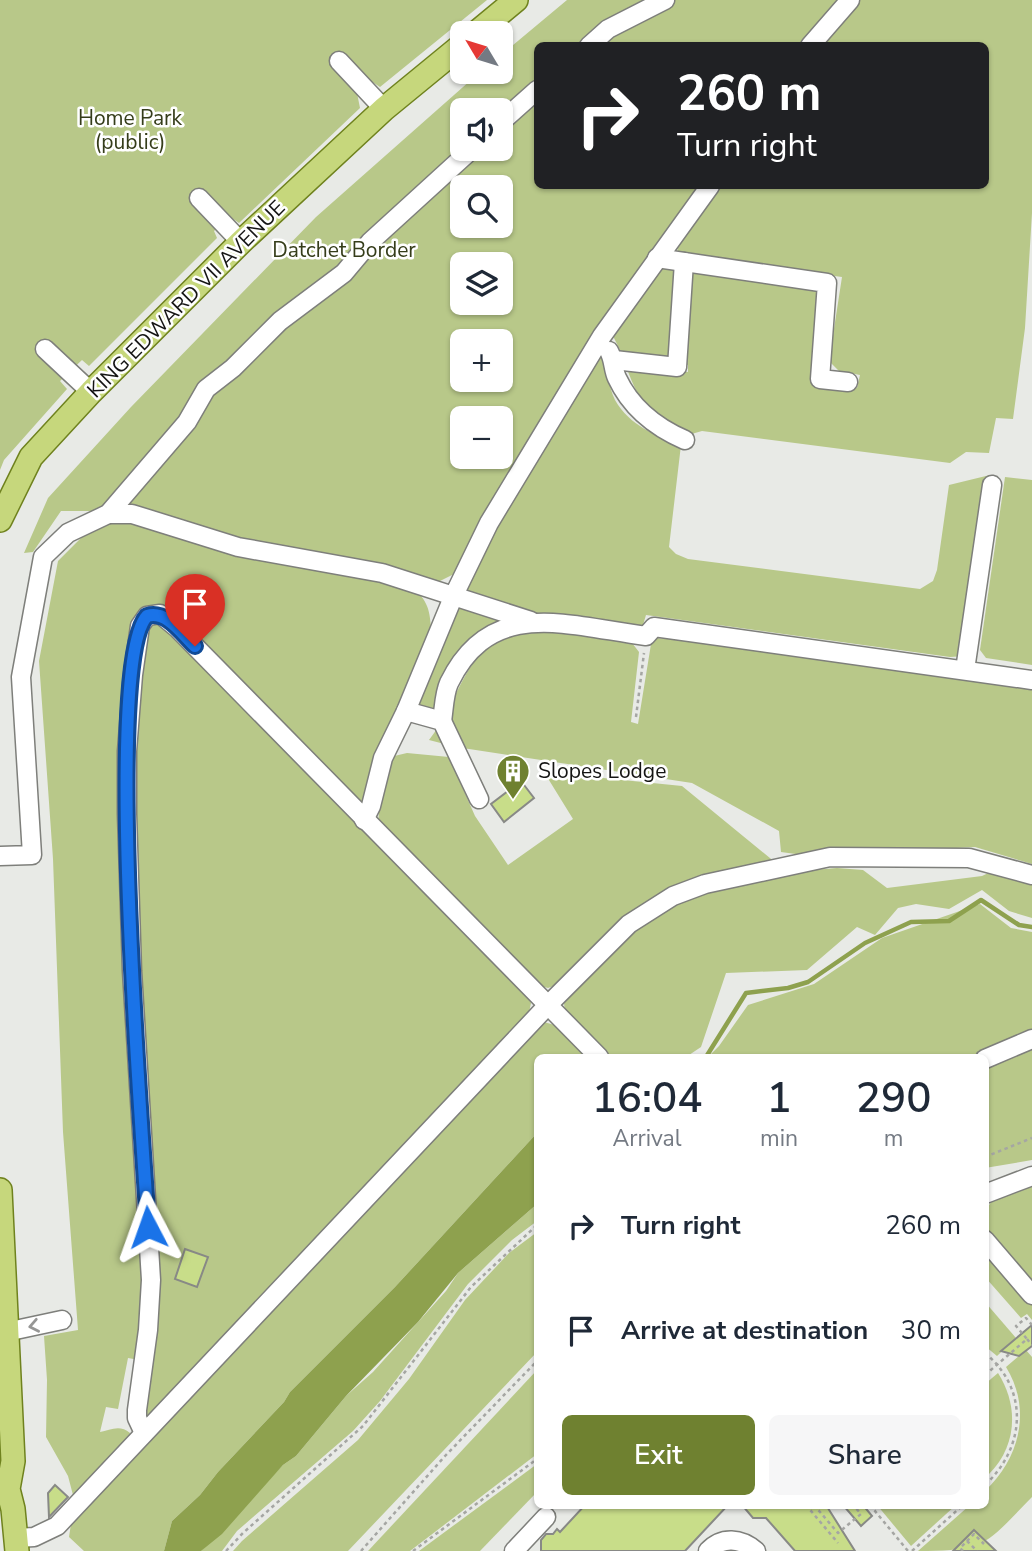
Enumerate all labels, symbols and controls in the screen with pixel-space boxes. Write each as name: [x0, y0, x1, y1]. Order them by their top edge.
north arrow: [450, 21, 513, 84]
map controls: [450, 21, 513, 469]
text: 260 m: [677, 60, 821, 127]
icon: right: [562, 70, 653, 161]
button: sound: [450, 98, 513, 161]
park label: Home Park (public): [78, 104, 183, 156]
text: Turn right: [677, 124, 817, 167]
button: search: [450, 175, 513, 238]
street label: KING EDWARD VII AVENUE: [81, 194, 291, 404]
park label: Datchet Border: [272, 236, 416, 264]
button: layers: [450, 252, 513, 315]
button: +: [450, 329, 513, 392]
button: −: [450, 406, 513, 469]
pin: [165, 574, 225, 646]
icon: arrive: [176, 585, 214, 623]
building icon: Slopes Lodge: [494, 752, 532, 801]
place label: Slopes Lodge: [538, 757, 666, 785]
text: 16:04: [592, 1070, 702, 1127]
text: 1: [766, 1070, 792, 1127]
text: 290: [856, 1070, 931, 1127]
text: Arrival: [612, 1123, 682, 1154]
text: min: [760, 1123, 798, 1154]
text: m: [884, 1123, 903, 1154]
position arrow: [111, 1190, 185, 1264]
icon: right: [562, 1207, 600, 1245]
text: Turn right: [621, 1208, 740, 1243]
text: 260 m: [885, 1208, 961, 1243]
icon: arrive: [562, 1312, 600, 1350]
text: Arrive at destination: [621, 1313, 868, 1348]
text: 30 m: [901, 1313, 961, 1348]
one-way arrow: [28, 1318, 40, 1333]
button: Exit: [562, 1415, 755, 1495]
button: Share: [769, 1415, 961, 1495]

